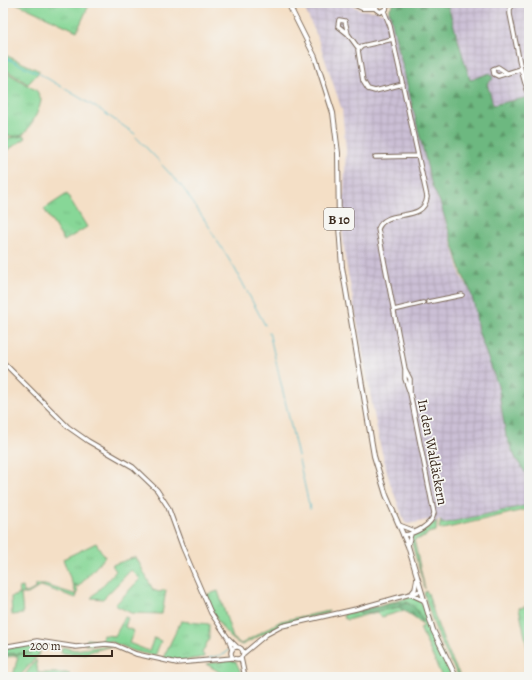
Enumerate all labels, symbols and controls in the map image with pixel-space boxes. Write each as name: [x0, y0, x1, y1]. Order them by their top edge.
road number: B 10: [324, 208, 354, 230]
street label: In den Waldäckern: [413, 398, 452, 507]
scale bar: [24, 632, 112, 658]
text: 200 m: [30, 638, 61, 654]

